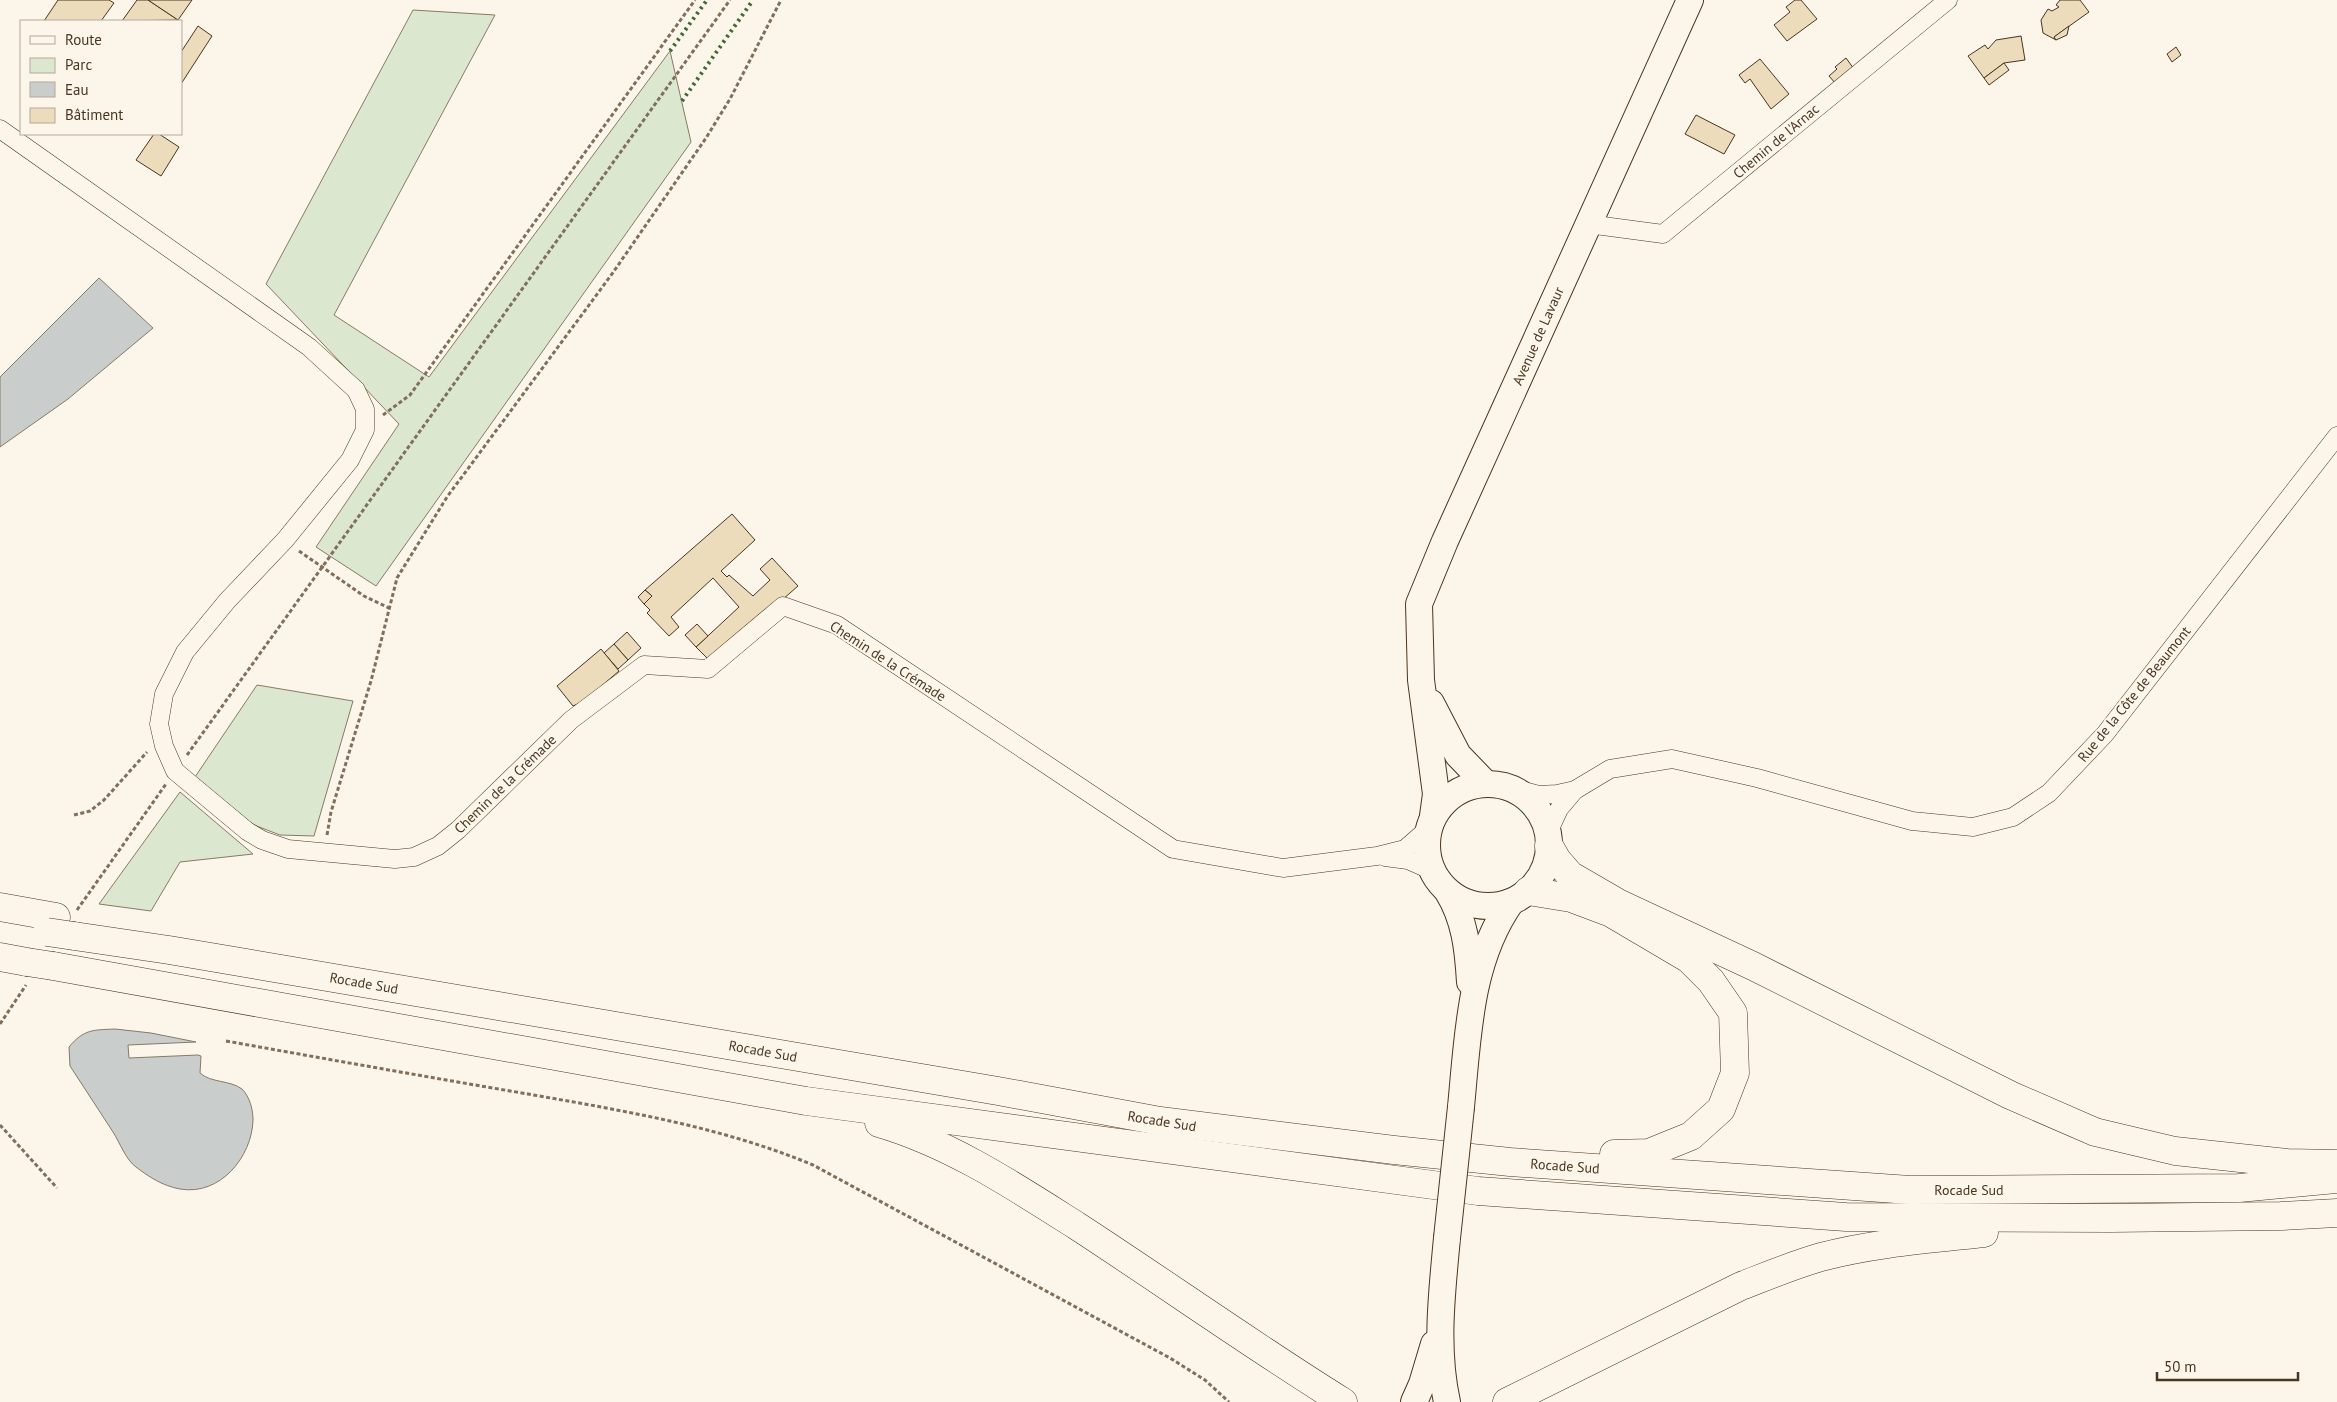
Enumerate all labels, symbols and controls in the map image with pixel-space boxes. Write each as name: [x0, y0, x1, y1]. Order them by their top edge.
legend: [20, 20, 182, 135]
text: Route: [65, 30, 102, 49]
text: Parc: [65, 55, 92, 74]
text: Eau: [65, 80, 89, 99]
street label: Chemin de l'Arnac: [1729, 100, 1823, 182]
text: Bâtiment: [65, 105, 123, 124]
street label: Avenue de Lavaur: [1508, 284, 1568, 388]
street label: Chemin de la Crémade: [826, 617, 950, 705]
street label: Rue de la Côte de Beaumont: [2074, 622, 2195, 766]
street label: Chemin de la Crémade: [450, 731, 560, 837]
street label: Rocade Sud: [328, 968, 400, 998]
street label: Rocade Sud: [727, 1036, 799, 1066]
street label: Rocade Sud: [1126, 1107, 1198, 1135]
street label: Rocade Sud: [1530, 1155, 1600, 1177]
street label: Rocade Sud: [1934, 1181, 2004, 1199]
scale bar: [2157, 1350, 2298, 1382]
text: 50 m: [2164, 1357, 2197, 1376]

